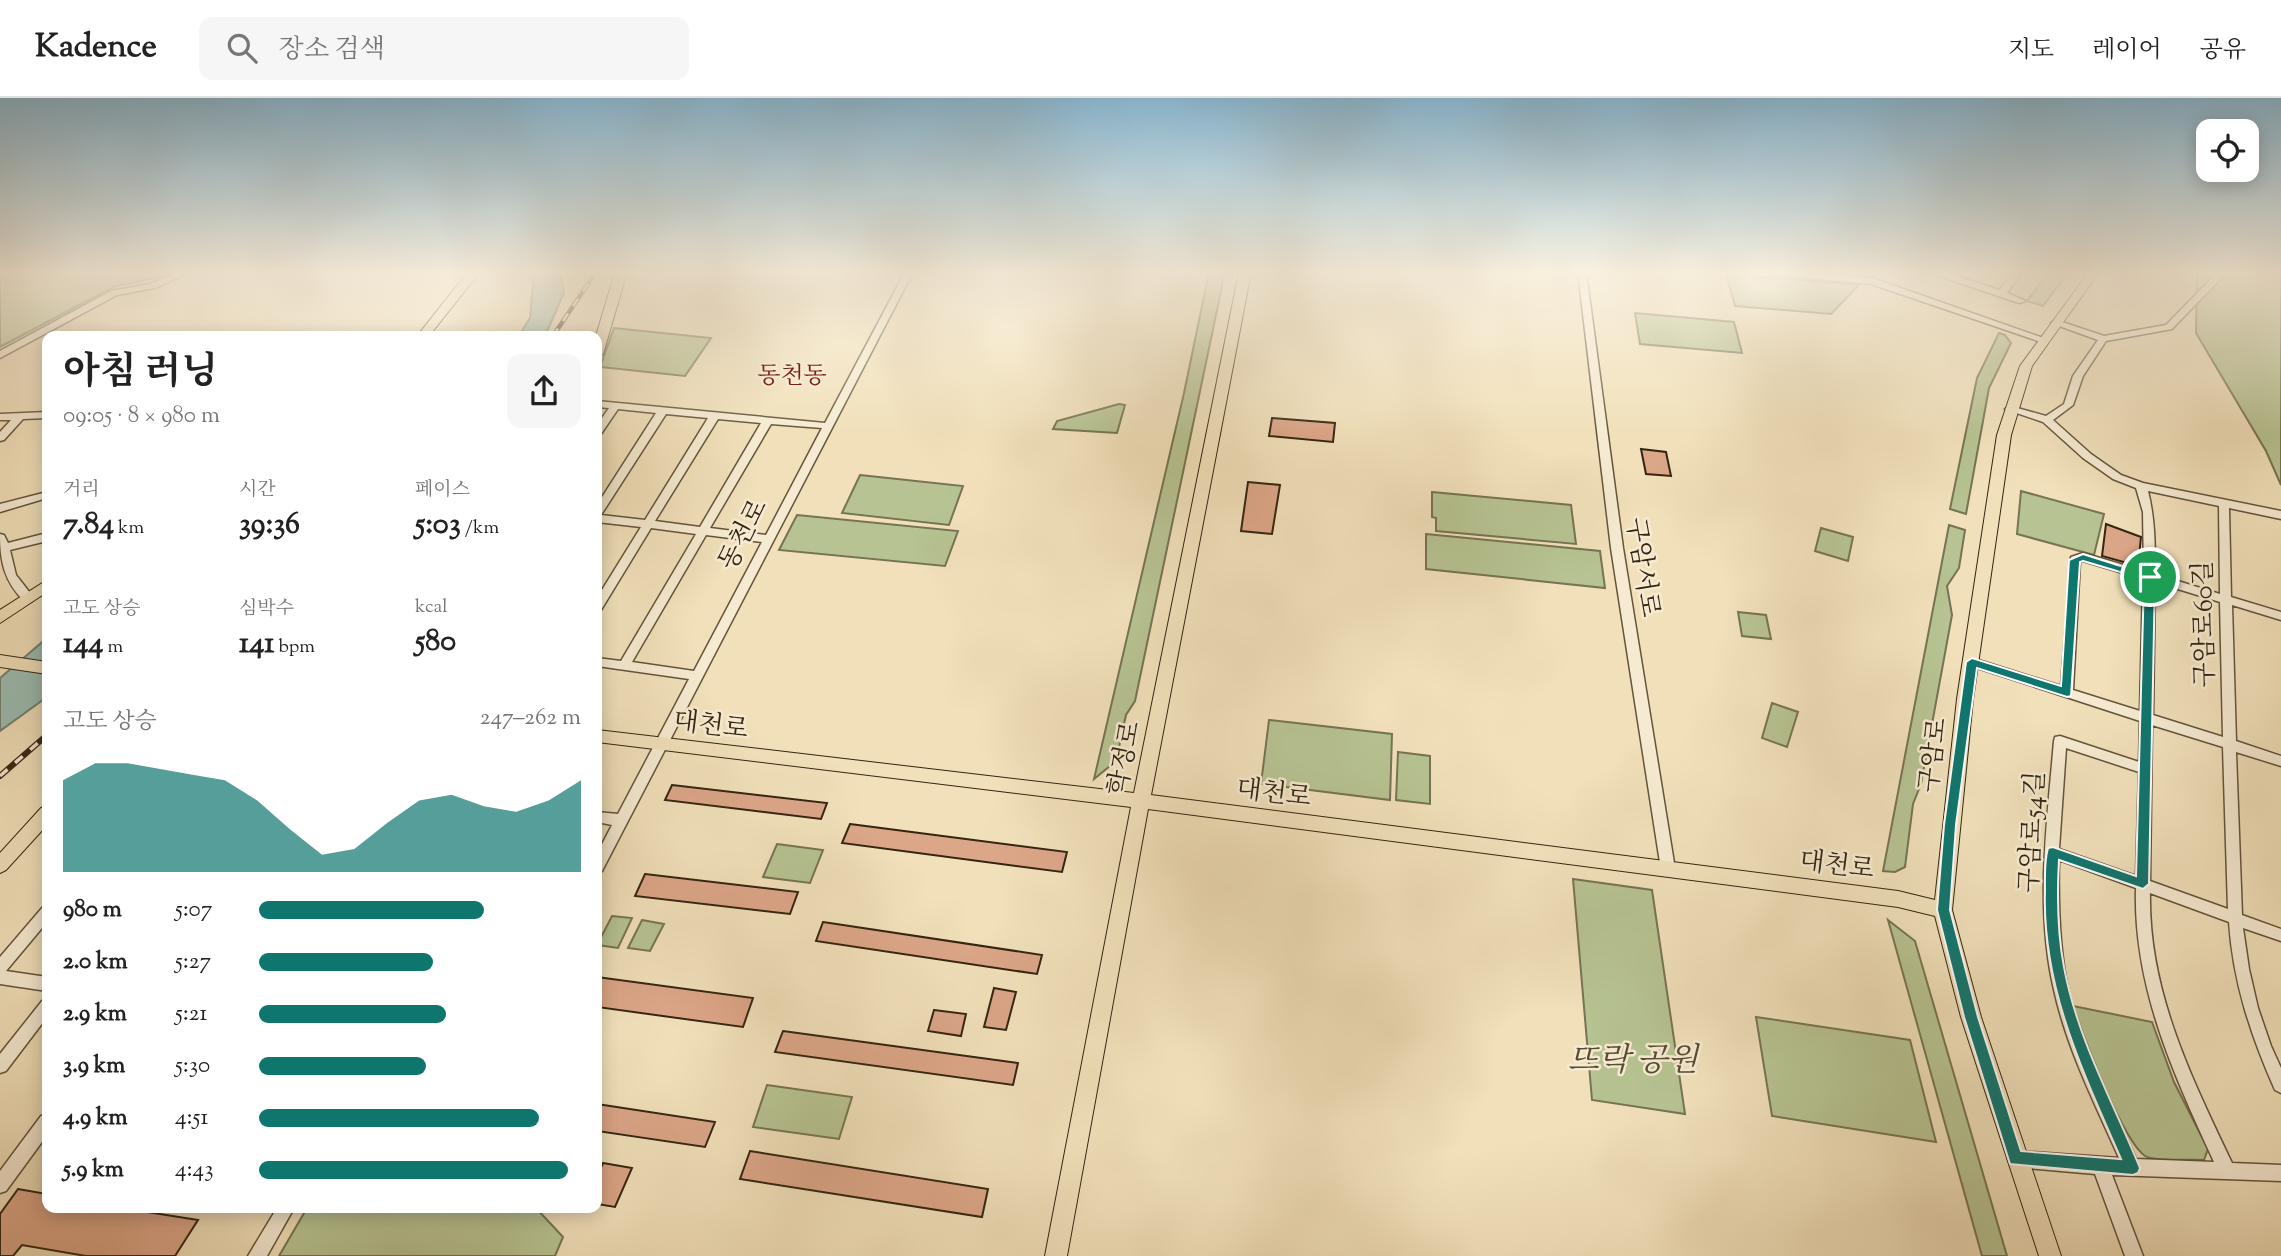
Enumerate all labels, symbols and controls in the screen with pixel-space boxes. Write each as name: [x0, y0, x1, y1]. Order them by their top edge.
search box: [199, 17, 689, 80]
text: Kadence: [35, 24, 157, 72]
icon: search: [223, 29, 261, 67]
text: 장소 검색: [279, 32, 385, 69]
text: 지도: [2008, 34, 2054, 68]
text: 레이어: [2092, 34, 2162, 68]
text: 공유: [2200, 34, 2246, 68]
map controls: [2196, 119, 2259, 182]
button: locate: [2196, 119, 2259, 182]
text: 아침 러닝: [63, 347, 218, 401]
button: share: [507, 354, 581, 428]
district label: 동천동: [757, 360, 827, 394]
text: 09:05 · 8 × 980 m: [63, 400, 220, 433]
text: 거리: [63, 477, 100, 504]
text: 시간: [239, 477, 276, 504]
text: 페이스: [415, 477, 470, 504]
street label: 동천로: [711, 493, 778, 577]
text: 7.84: [63, 504, 114, 547]
text: 39:36: [239, 504, 300, 547]
text: 5:03: [415, 504, 461, 547]
text: km: [114, 515, 144, 542]
text: /km: [461, 515, 499, 542]
street label: 구암서로: [1615, 515, 1668, 620]
pin: [2120, 547, 2180, 607]
icon: arrive: [2131, 558, 2169, 596]
street label: 구암로60길: [2186, 560, 2225, 688]
text: kcal: [415, 594, 448, 621]
text: 고도 상승: [63, 596, 140, 623]
text: 심박수: [239, 596, 294, 623]
text: 580: [415, 621, 456, 664]
text: 144: [63, 623, 103, 666]
text: 141: [239, 623, 275, 666]
text: m: [103, 634, 123, 661]
text: bpm: [275, 634, 315, 661]
text: 247–262 m: [480, 702, 581, 735]
street label: 대천로: [671, 704, 750, 749]
text: 고도 상승: [63, 706, 157, 739]
street label: 구암로: [1912, 716, 1957, 795]
street label: 학정로: [1100, 718, 1151, 799]
street label: 구암로54길: [2012, 770, 2055, 894]
street label: 대천로: [1234, 772, 1313, 817]
street label: 대천로: [1797, 844, 1876, 889]
text: 980 m: [63, 894, 122, 927]
text: 5:07: [175, 894, 212, 927]
text: 2.0 km: [63, 946, 128, 979]
text: 5:27: [175, 946, 211, 979]
text: 2.9 km: [63, 998, 127, 1031]
text: 5:21: [175, 998, 207, 1031]
park label: 뜨락 공원: [1568, 1039, 1700, 1085]
text: 3.9 km: [63, 1050, 125, 1083]
text: 5:30: [175, 1050, 210, 1083]
text: 4.9 km: [63, 1102, 128, 1135]
text: 4:51: [175, 1102, 208, 1135]
text: 5.9 km: [63, 1154, 124, 1187]
text: 4:43: [175, 1154, 213, 1187]

